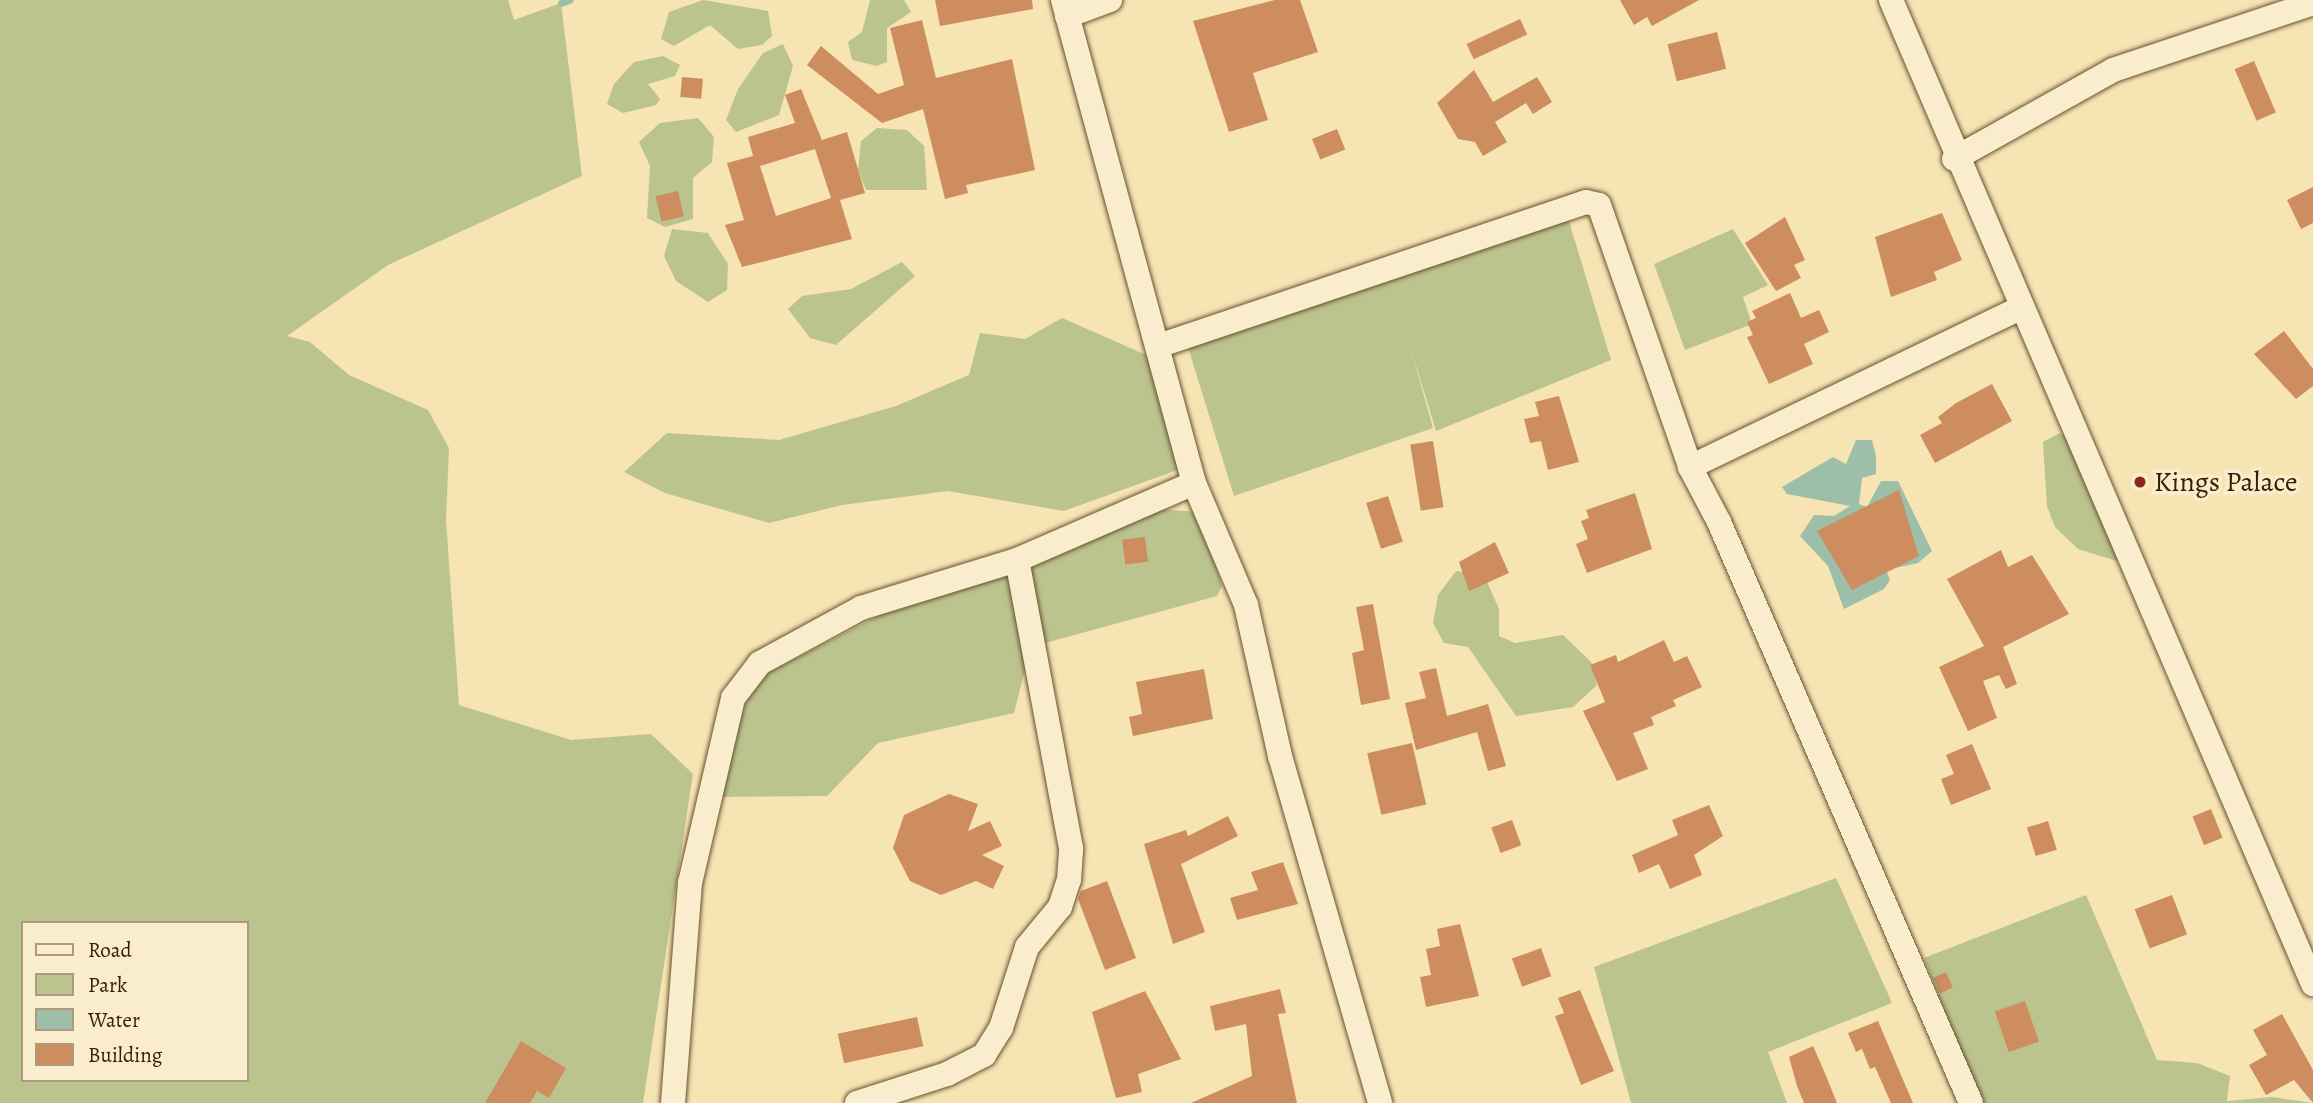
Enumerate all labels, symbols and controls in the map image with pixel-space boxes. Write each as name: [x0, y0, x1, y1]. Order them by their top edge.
place label: Kings Palace: [2154, 465, 2297, 499]
marker: Kings Palace: [2132, 474, 2148, 490]
legend: [21, 921, 248, 1082]
text: Road: [88, 936, 132, 964]
text: Park: [88, 971, 127, 999]
text: Water: [88, 1006, 140, 1034]
text: Building: [88, 1041, 162, 1069]

